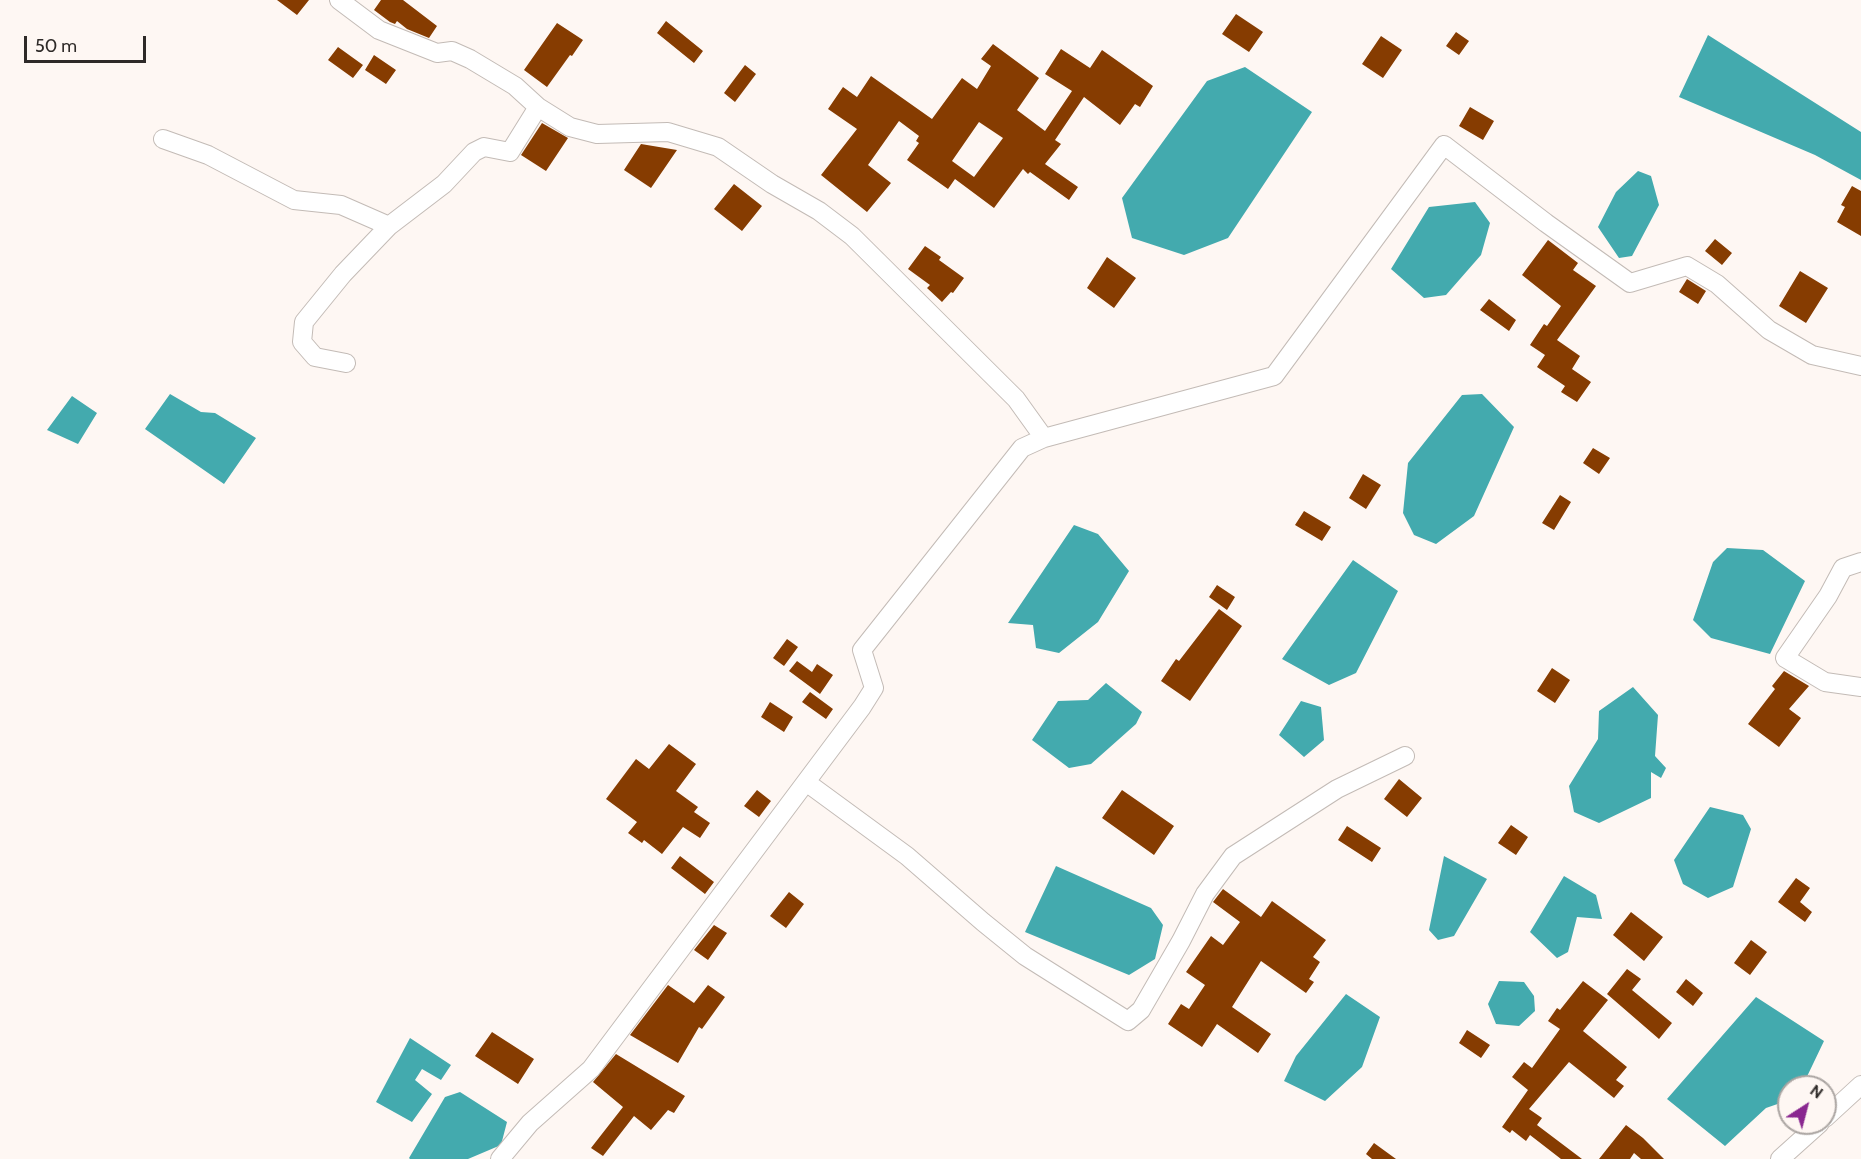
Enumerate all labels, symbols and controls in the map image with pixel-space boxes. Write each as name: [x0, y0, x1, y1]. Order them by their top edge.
scale bar: [27, 24, 148, 62]
text: 50 m: [35, 35, 77, 57]
north arrow: [1777, 1075, 1837, 1135]
text: N: [1807, 1081, 1827, 1103]

